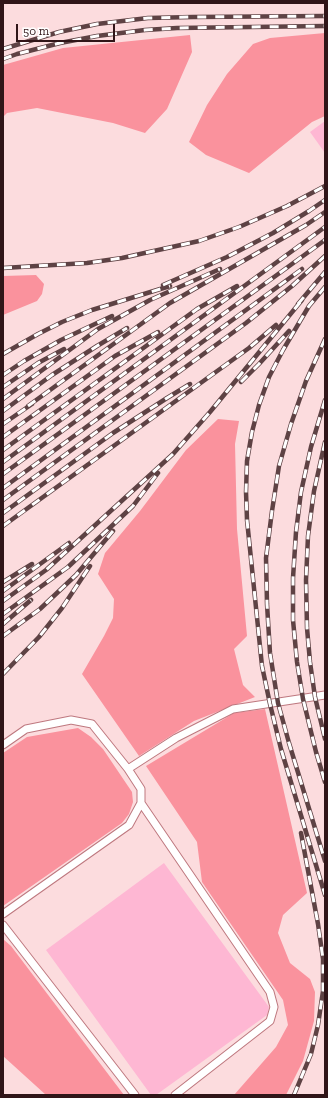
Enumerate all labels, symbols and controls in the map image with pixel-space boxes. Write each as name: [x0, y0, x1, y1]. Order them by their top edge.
scale bar: [18, 16, 117, 42]
text: 50 m: [23, 24, 49, 38]

